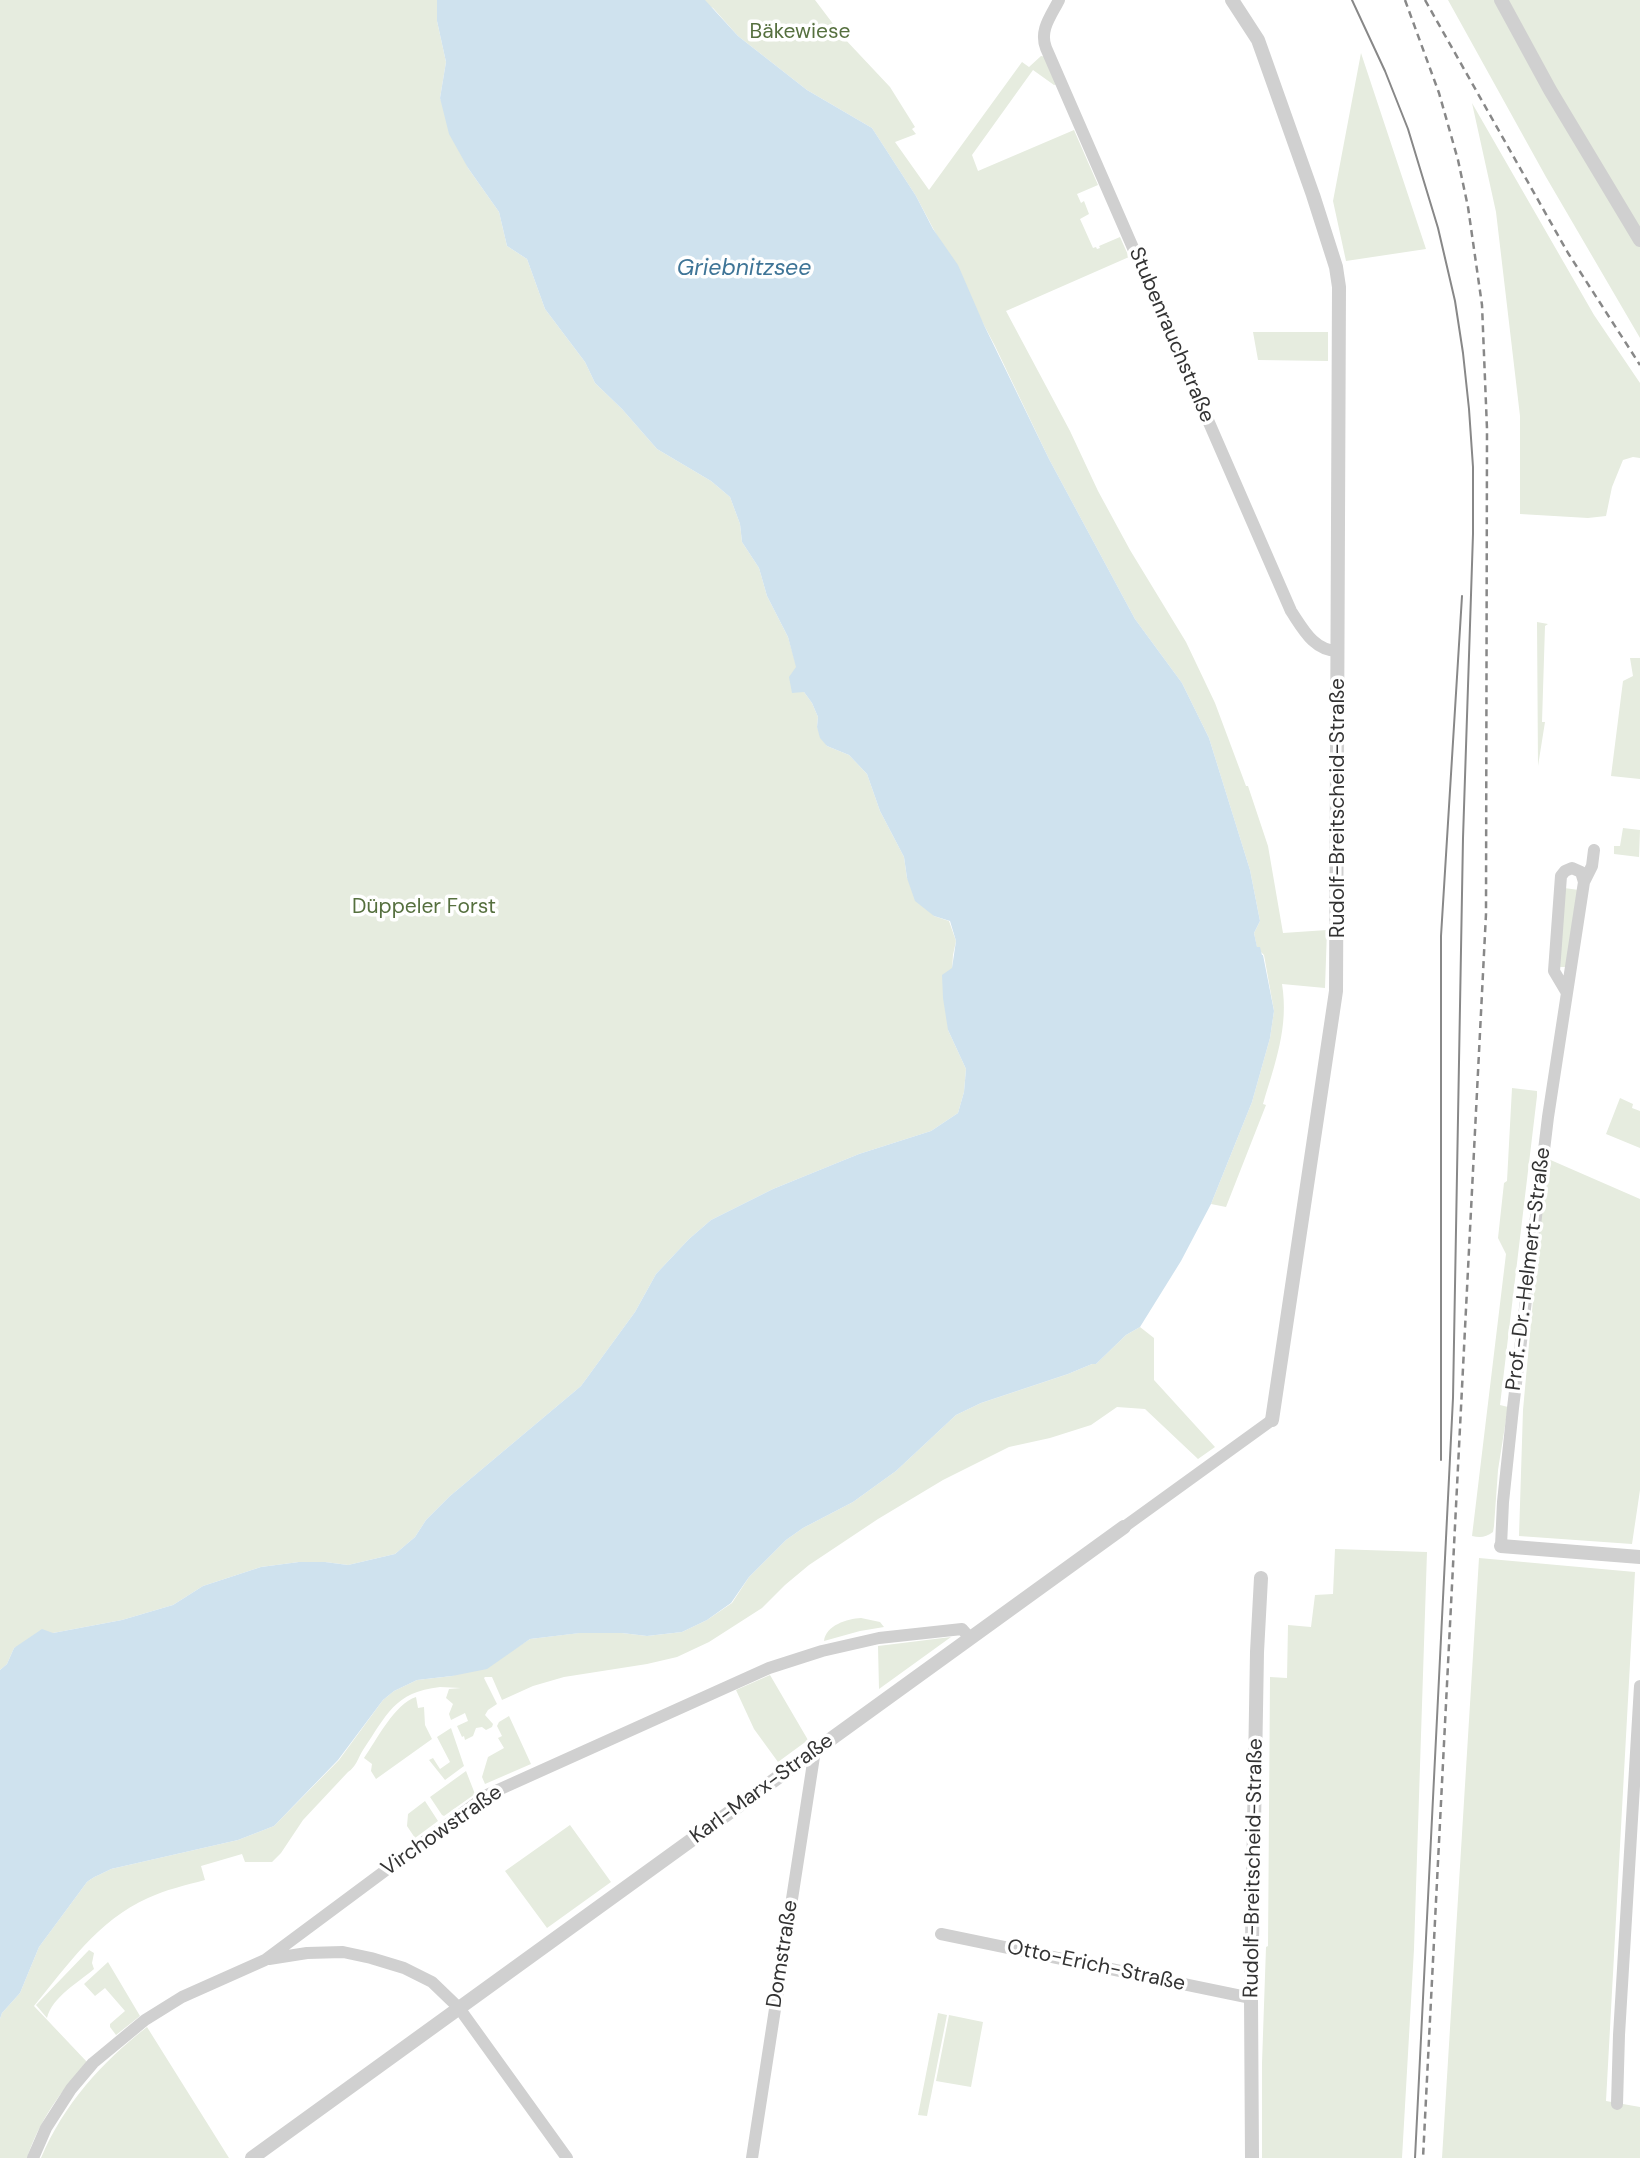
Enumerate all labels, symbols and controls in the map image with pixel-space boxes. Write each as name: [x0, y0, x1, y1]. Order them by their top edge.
park label: Bäkewiese: [750, 19, 850, 45]
street label: Stubenrauchstraße: [1123, 244, 1219, 426]
water label: Griebnitzsee: [677, 255, 811, 283]
street label: Rudolf-Breitscheid-Straße: [1325, 678, 1351, 938]
park label: Düppeler Forst: [352, 894, 496, 920]
street label: Prof.-Dr.-Helmert-Straße: [1502, 1146, 1556, 1392]
street label: Karl-Marx-Straße: [686, 1729, 838, 1849]
street label: Rudolf-Breitscheid-Straße: [1239, 1738, 1269, 1998]
street label: Virchowstraße: [377, 1780, 507, 1882]
street label: Domstraße: [762, 1898, 804, 2010]
street label: Otto-Erich-Straße: [1005, 1935, 1187, 1997]

